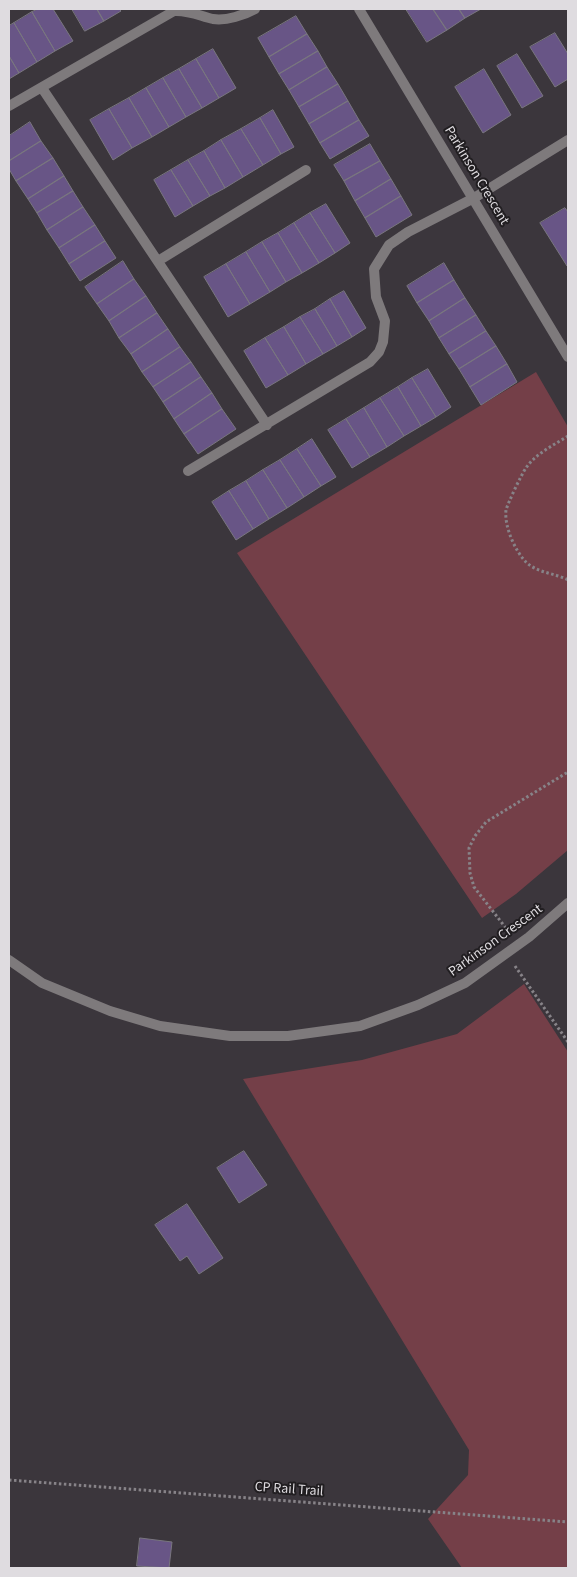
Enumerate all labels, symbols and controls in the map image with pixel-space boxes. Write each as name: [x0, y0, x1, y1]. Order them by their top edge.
street label: Parkinson Crescent: [440, 124, 512, 228]
street label: Parkinson Crescent: [446, 901, 546, 981]
street label: CP Rail Trail: [254, 1479, 324, 1501]

